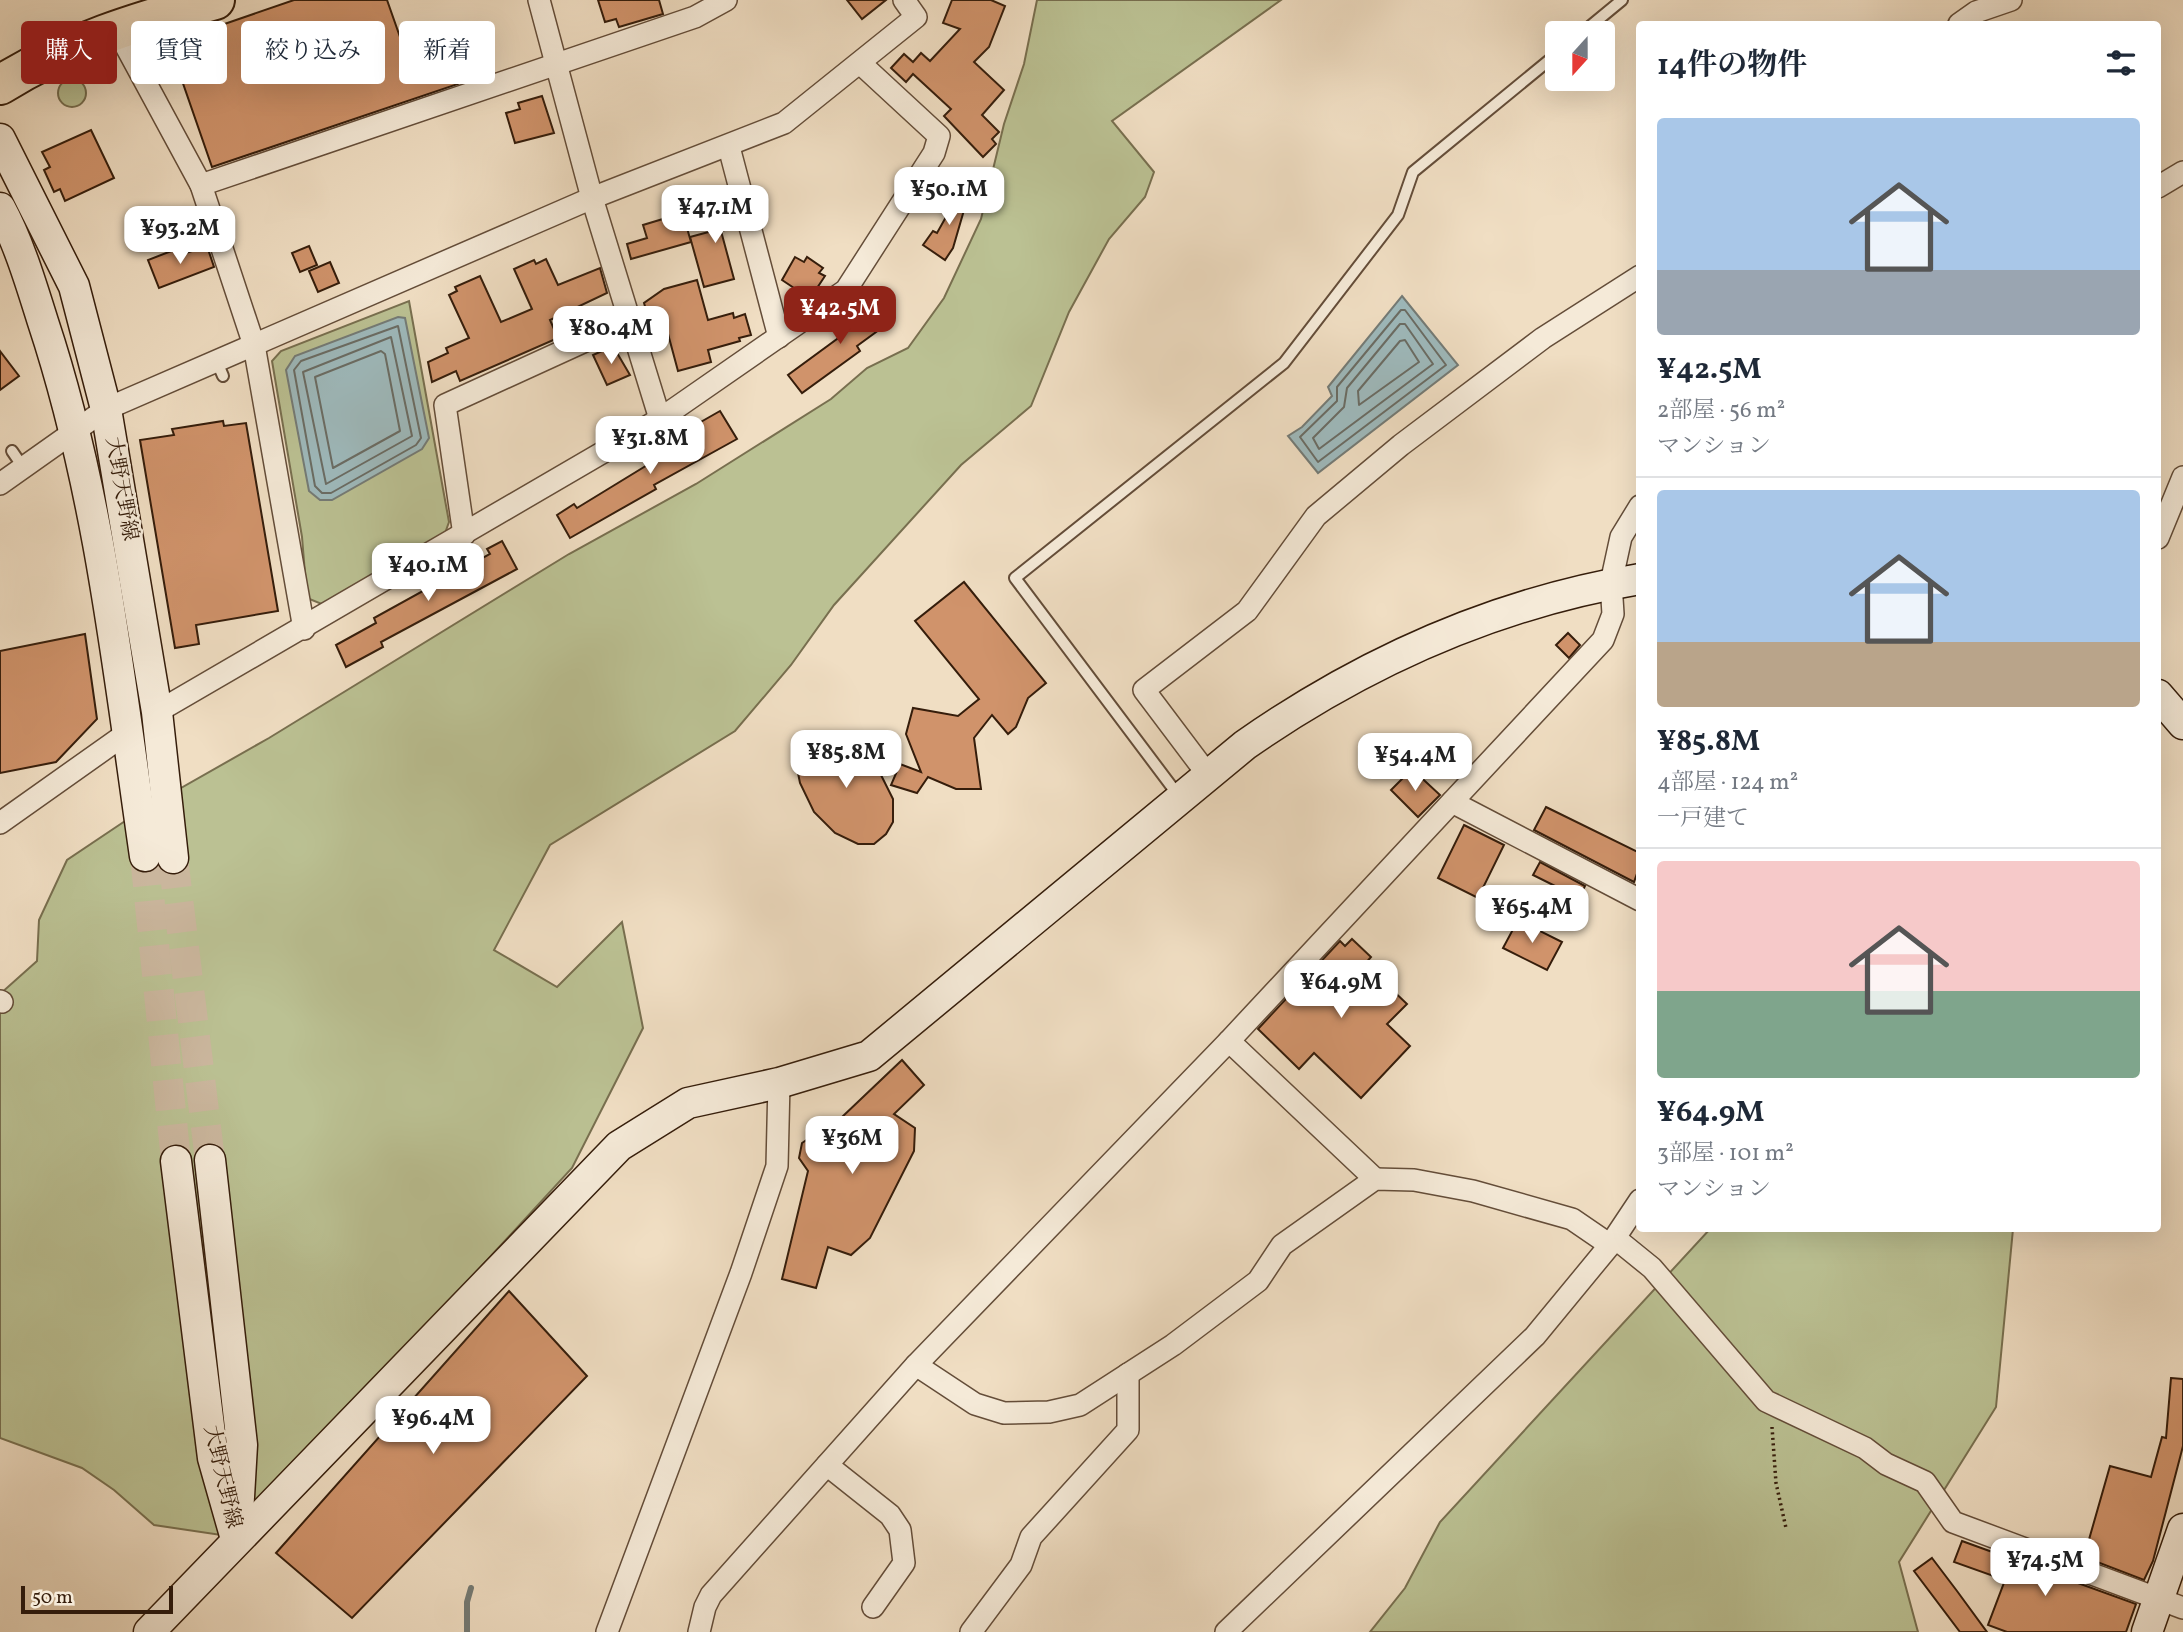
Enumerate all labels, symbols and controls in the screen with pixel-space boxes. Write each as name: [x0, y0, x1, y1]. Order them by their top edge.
chip: 購入: [21, 21, 117, 84]
chip: 賃貸: [131, 21, 227, 84]
chip: 絞り込み: [241, 21, 385, 84]
chip: 新着: [399, 21, 495, 84]
north arrow: [1545, 21, 1615, 91]
map controls: [1545, 21, 1615, 91]
icon: filters: [2102, 44, 2140, 82]
text: 14件の物件: [1657, 45, 1807, 87]
icon: home: [1836, 164, 1962, 290]
pin: ¥50.1M: [892, 168, 1006, 227]
text: ¥50.1M: [910, 174, 988, 206]
pin: ¥47.1M: [658, 186, 772, 245]
text: ¥47.1M: [678, 192, 752, 224]
pin: ¥93.2M: [123, 206, 237, 266]
text: ¥93.2M: [140, 213, 220, 245]
pin: ¥42.5M: [783, 286, 897, 346]
text: ¥42.5M: [800, 293, 880, 325]
pin: ¥80.4M: [554, 306, 668, 366]
text: ¥80.4M: [569, 313, 653, 345]
text: ¥42.5M: [1657, 349, 1761, 391]
text: 2部屋 · 56 m²: [1657, 395, 1785, 427]
pin: ¥31.8M: [593, 416, 707, 476]
text: ¥31.8M: [612, 423, 688, 455]
text: マンション: [1657, 431, 1771, 463]
street label: 大野天野線: [98, 435, 144, 543]
icon: home: [1836, 536, 1962, 662]
pin: ¥40.1M: [371, 544, 485, 603]
text: ¥40.1M: [388, 550, 468, 582]
text: ¥85.8M: [1657, 721, 1760, 763]
pin: ¥85.8M: [789, 730, 903, 790]
pin: ¥54.4M: [1358, 734, 1472, 793]
text: ¥85.8M: [807, 737, 885, 769]
text: ¥54.4M: [1374, 740, 1456, 772]
text: 4部屋 · 124 m²: [1657, 767, 1798, 799]
text: 一戸建て: [1657, 803, 1749, 835]
pin: ¥65.4M: [1475, 886, 1589, 945]
text: ¥65.4M: [1492, 892, 1572, 924]
icon: home: [1836, 907, 1962, 1033]
pin: ¥64.9M: [1284, 960, 1398, 1020]
text: ¥64.9M: [1300, 967, 1382, 999]
text: ¥64.9M: [1657, 1092, 1764, 1134]
pin: ¥36M: [811, 1116, 893, 1176]
text: ¥36M: [821, 1123, 883, 1155]
text: 3部屋 · 101 m²: [1657, 1138, 1794, 1170]
text: マンション: [1657, 1174, 1771, 1206]
pin: ¥96.4M: [376, 1396, 490, 1456]
text: ¥96.4M: [392, 1403, 475, 1435]
street label: 大野天野線: [196, 1423, 248, 1531]
pin: ¥74.5M: [1988, 1538, 2102, 1598]
text: ¥74.5M: [2006, 1545, 2084, 1577]
scale bar: [21, 1583, 173, 1615]
text: 50 m: [32, 1585, 73, 1611]

